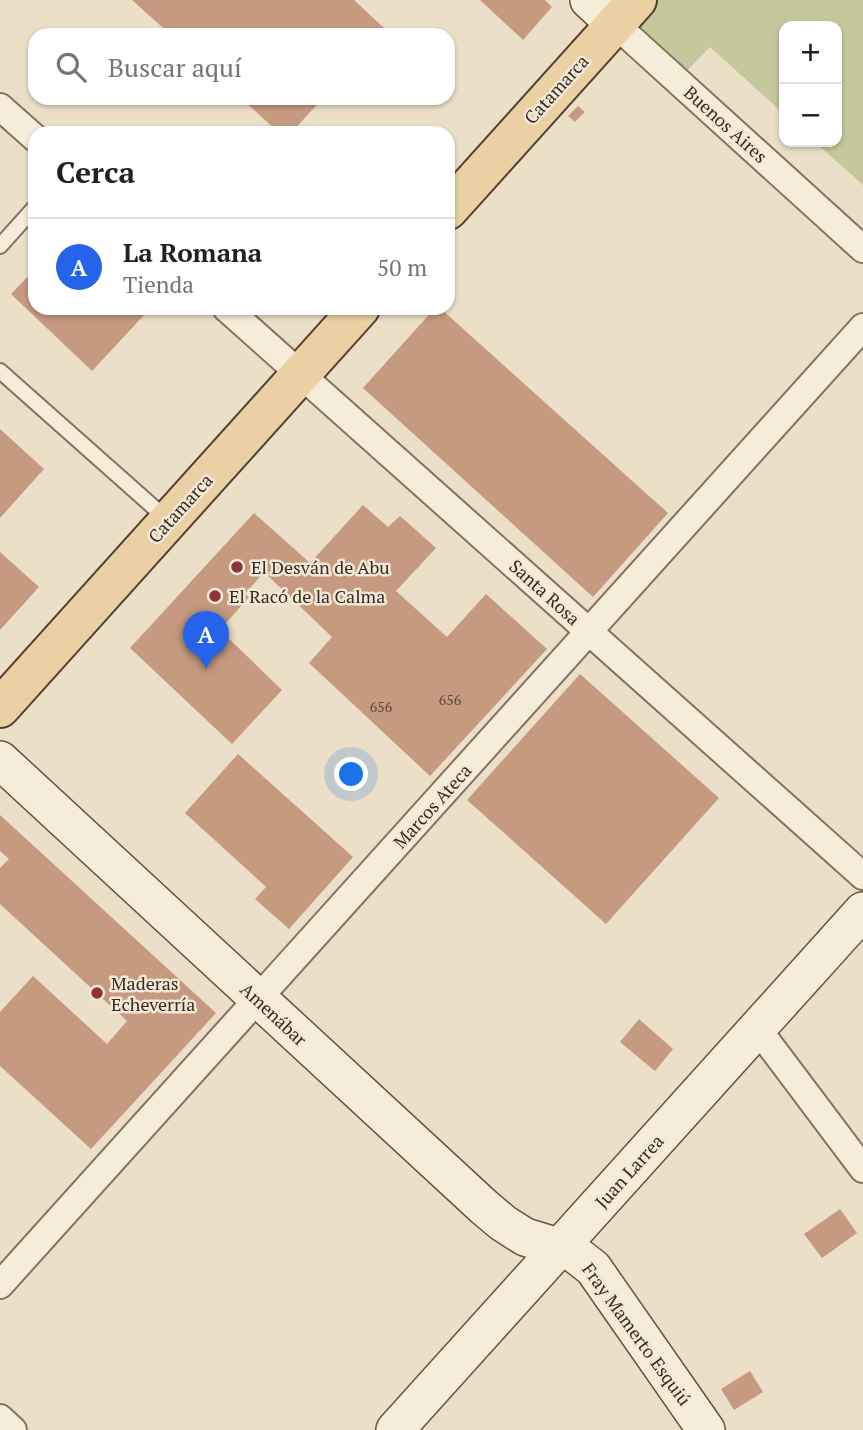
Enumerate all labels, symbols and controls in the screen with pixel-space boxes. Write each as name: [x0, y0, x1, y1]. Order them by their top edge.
map controls: [779, 21, 842, 147]
button: +: [779, 21, 842, 84]
search box: [28, 28, 455, 105]
icon: search: [52, 48, 90, 86]
street label: Catamarca: [518, 49, 594, 129]
text: Buscar aquí: [108, 50, 242, 84]
street label: Buenos Aires: [679, 80, 773, 168]
button: −: [779, 84, 842, 147]
text: Cerca: [56, 152, 135, 192]
text: La Romana: [123, 235, 262, 269]
text: A: [71, 252, 87, 283]
text: 50 m: [377, 252, 427, 283]
text: Tienda: [123, 269, 194, 300]
street label: Catamarca: [142, 468, 218, 548]
street label: Santa Rosa: [504, 554, 586, 630]
place label: El Desván de Abu: [251, 555, 390, 579]
marker: El Desván de Abu: [229, 559, 245, 575]
place label: El Racó de la Calma: [229, 584, 385, 608]
marker: El Racó de la Calma: [207, 588, 223, 604]
pin: A: [183, 611, 229, 669]
house number: 656: [439, 690, 462, 709]
house number: 656: [370, 697, 393, 716]
your location: [334, 757, 368, 791]
street label: Marcos Ateca: [388, 759, 476, 853]
place label: Maderas Echeverría: [111, 971, 195, 1016]
street label: Amenábar: [236, 977, 312, 1051]
marker: Maderas Echeverría: [89, 985, 105, 1001]
street label: Juan Larrea: [589, 1129, 669, 1213]
street label: Fray Mamerto Esquiú: [577, 1258, 697, 1410]

